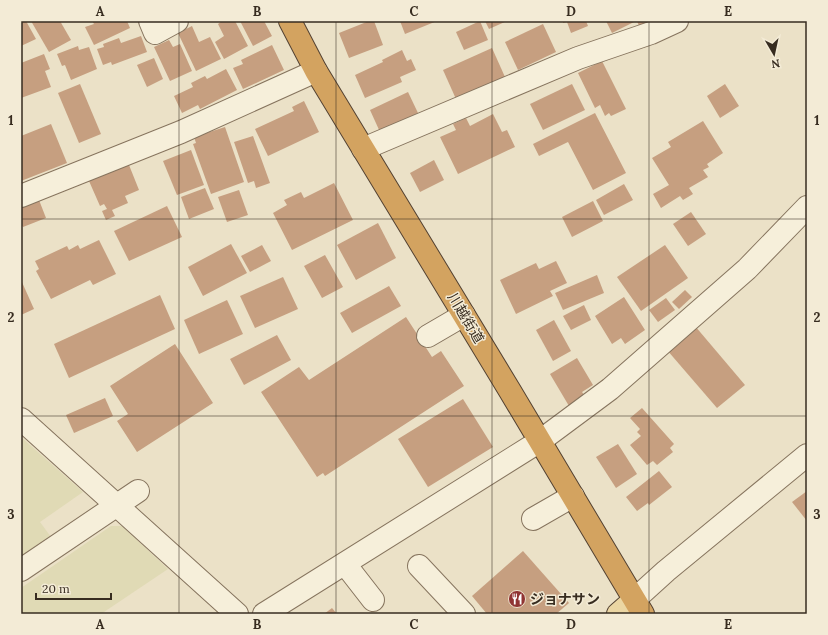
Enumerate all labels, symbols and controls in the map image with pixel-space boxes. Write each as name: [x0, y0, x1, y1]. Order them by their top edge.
text: A: [96, 3, 105, 20]
text: B: [253, 3, 262, 20]
text: C: [410, 3, 419, 20]
text: D: [566, 3, 576, 20]
text: E: [724, 3, 732, 20]
north arrow: [754, 34, 794, 74]
text: N: [770, 56, 781, 72]
text: 1: [8, 112, 14, 129]
text: 1: [814, 112, 820, 129]
street label: 川越街道: [444, 289, 488, 347]
text: 2: [8, 309, 15, 326]
text: 2: [814, 309, 821, 326]
text: 3: [7, 506, 15, 523]
text: 3: [813, 506, 821, 523]
scale bar: [36, 575, 111, 601]
text: 20 m: [42, 581, 70, 596]
restaurant icon: ジョナサン: [507, 589, 527, 609]
place label: ジョナサン: [530, 590, 600, 608]
text: A: [96, 616, 105, 633]
text: B: [253, 616, 262, 633]
text: C: [410, 616, 419, 633]
text: D: [566, 616, 576, 633]
text: E: [724, 616, 732, 633]

